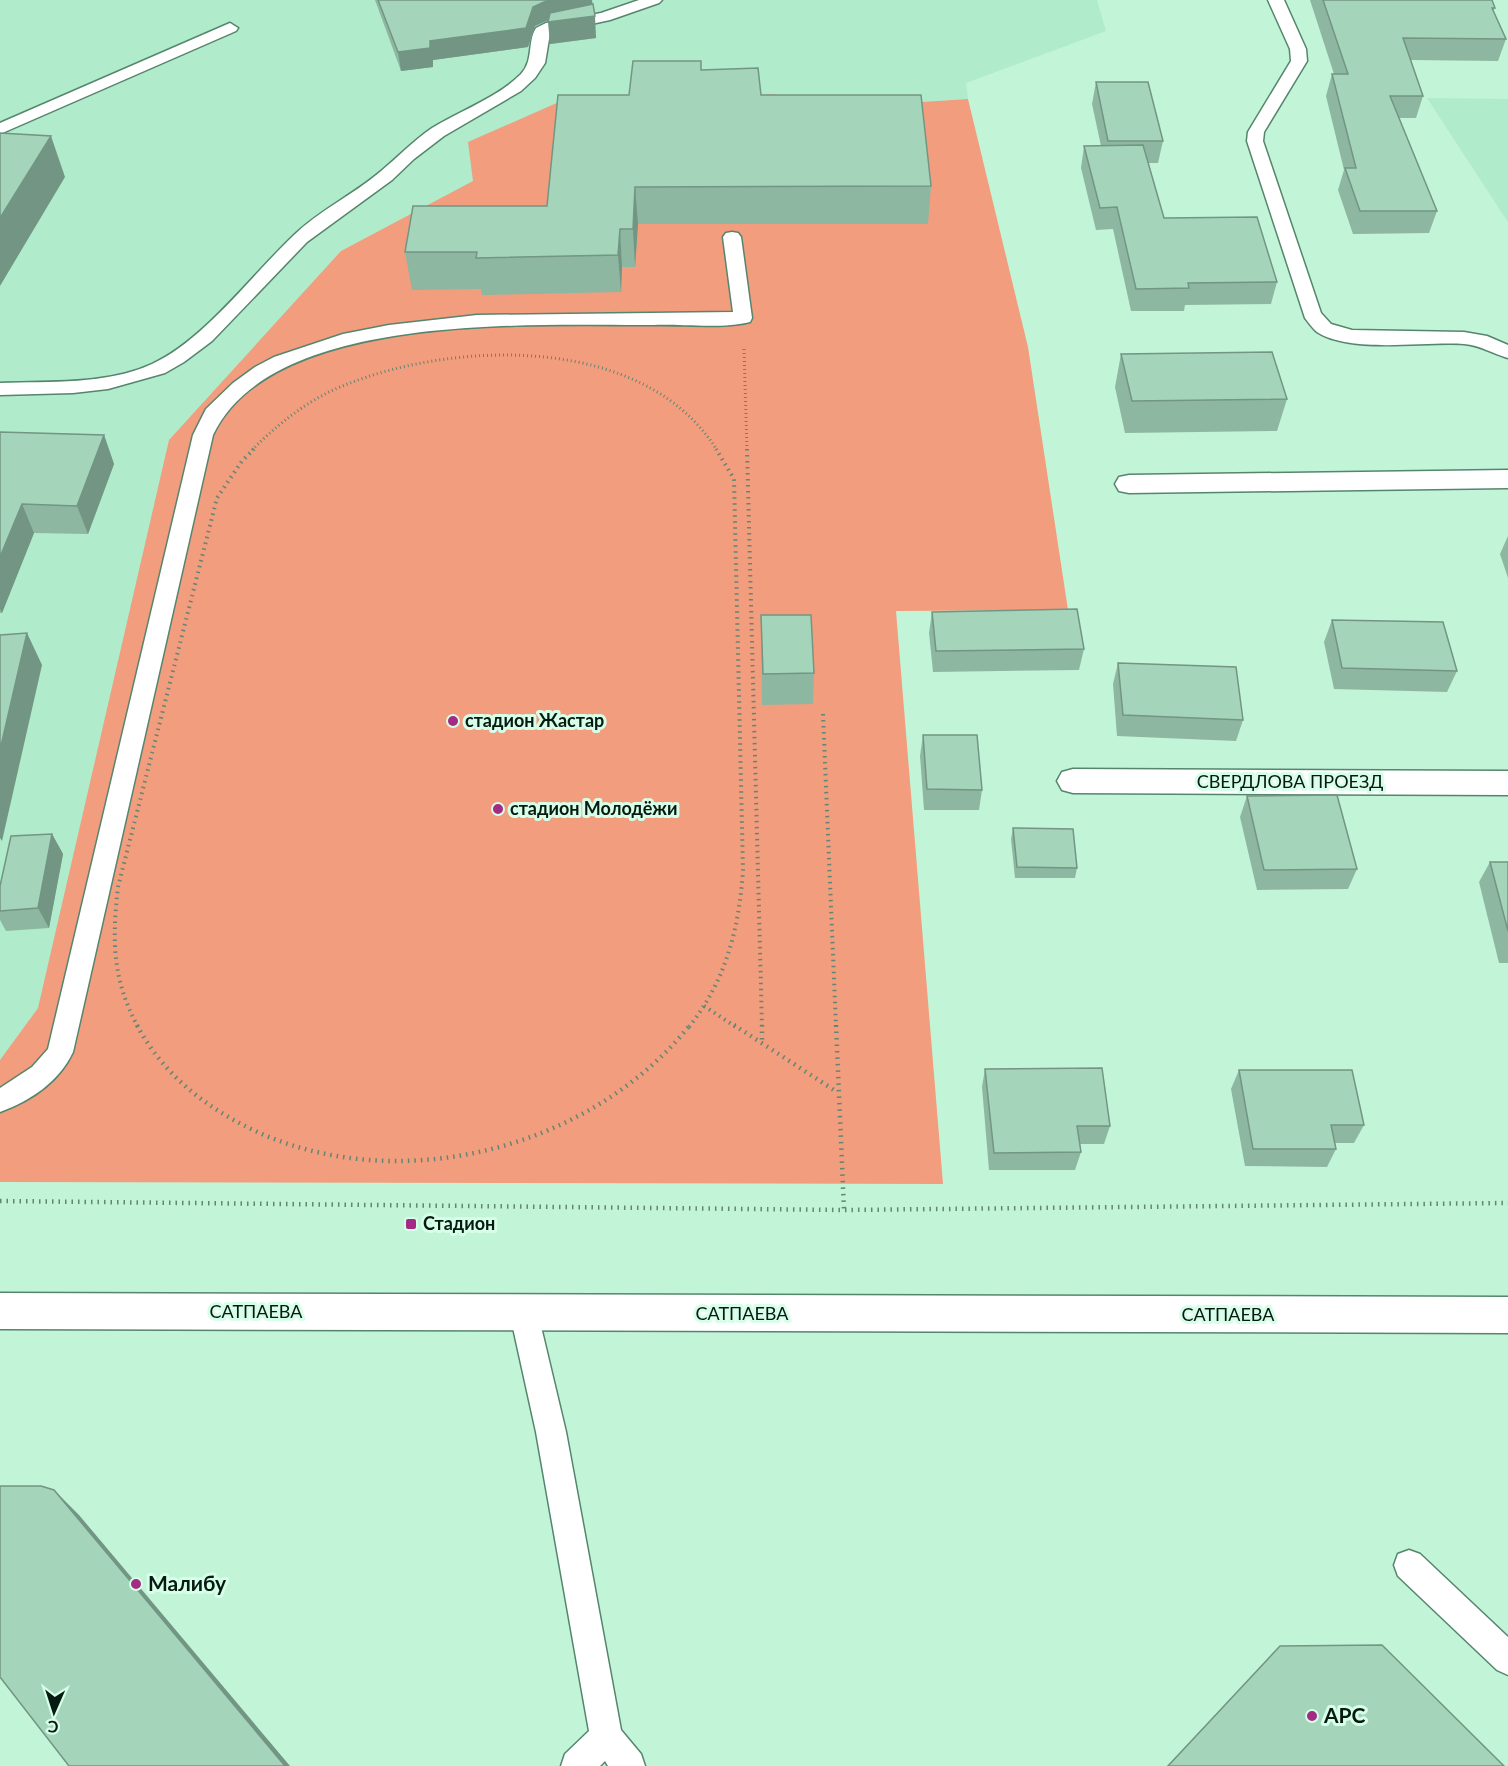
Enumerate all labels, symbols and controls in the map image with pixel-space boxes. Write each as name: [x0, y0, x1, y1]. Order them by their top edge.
place label: стадион Жастар: [465, 709, 604, 731]
marker: стадион Жастар: [446, 714, 460, 728]
street label: СВЕРДЛОВА ПРОЕЗД: [1197, 770, 1383, 792]
place label: стадион Молодёжи: [510, 797, 678, 819]
marker: стадион Молодёжи: [491, 802, 505, 816]
place label: Стадион: [423, 1212, 495, 1234]
marker: Стадион: [404, 1217, 418, 1231]
street label: САТПАЕВА: [210, 1300, 303, 1322]
street label: САТПАЕВА: [696, 1302, 789, 1324]
street label: САТПАЕВА: [1182, 1303, 1275, 1325]
place label: Малибу: [148, 1570, 227, 1595]
marker: Малибу: [129, 1577, 143, 1591]
north arrow: [24, 1682, 84, 1742]
place label: АРС: [1323, 1702, 1366, 1727]
marker: АРС: [1305, 1709, 1319, 1723]
text: С: [47, 1718, 59, 1737]

